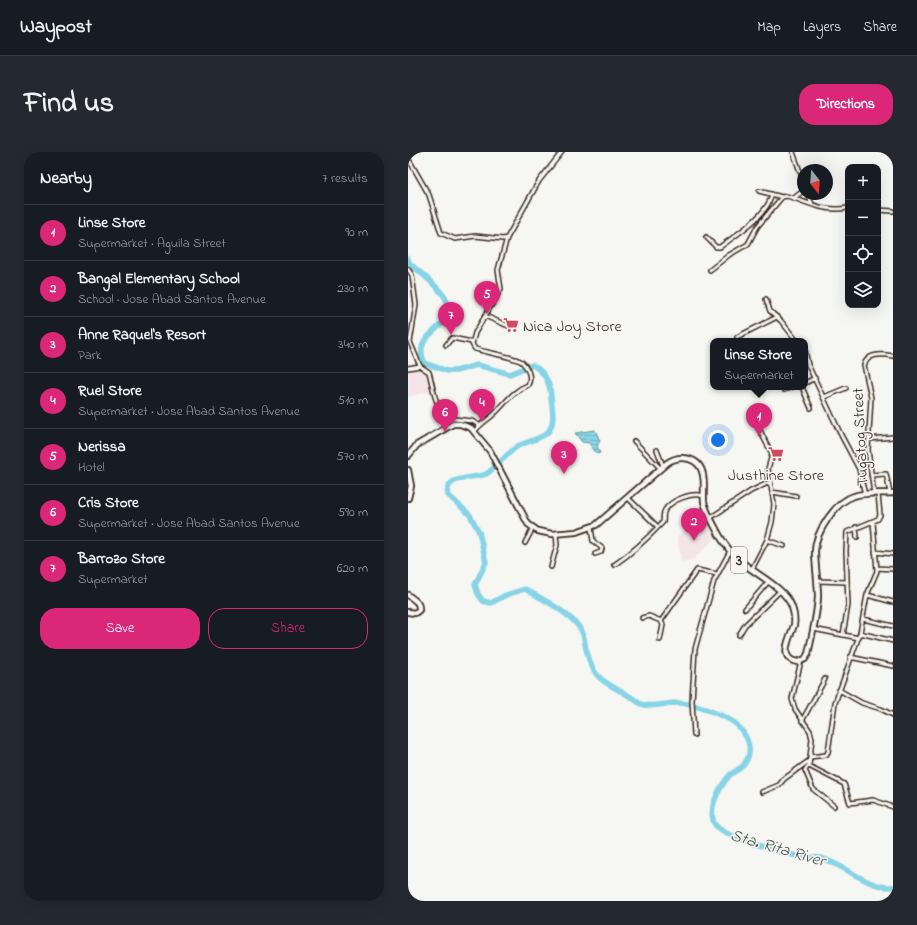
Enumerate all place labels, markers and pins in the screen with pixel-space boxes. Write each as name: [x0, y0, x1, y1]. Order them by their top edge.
pin: 5: [474, 281, 500, 314]
pin: 7: [438, 302, 464, 335]
place label: Nica Joy Store: [523, 315, 622, 339]
supermarket icon: Nica Joy Store: [502, 316, 520, 334]
pin: 4: [469, 389, 495, 422]
pin: 6: [432, 399, 458, 432]
pin: 1: [746, 403, 772, 436]
pin: 3: [551, 441, 577, 474]
supermarket icon: Justhine Store: [767, 445, 785, 463]
place label: Justhine Store: [728, 464, 825, 488]
pin: 2: [681, 508, 707, 541]

